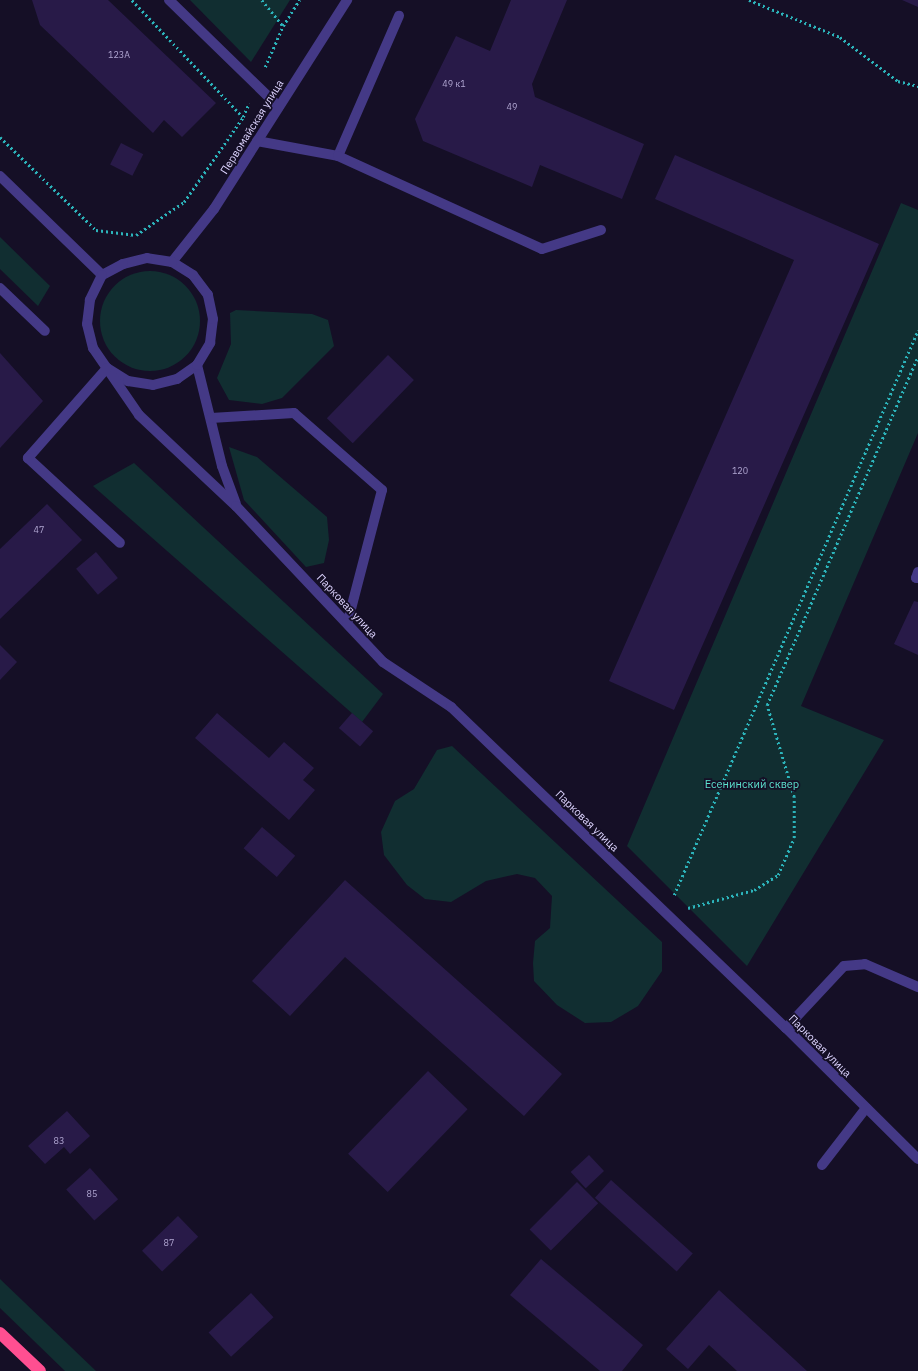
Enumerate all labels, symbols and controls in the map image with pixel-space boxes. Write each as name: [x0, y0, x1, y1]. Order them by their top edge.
house number: 123А: [108, 50, 130, 60]
street label: Первомайская улица: [218, 77, 286, 177]
house number: 49 к1: [442, 79, 466, 89]
house number: 49: [507, 102, 517, 112]
house number: 120: [732, 466, 748, 476]
house number: 47: [34, 525, 44, 535]
street label: Парковая улица: [314, 571, 380, 641]
park label: Есенинский сквер: [705, 777, 799, 791]
street label: Парковая улица: [553, 787, 621, 855]
street label: Парковая улица: [786, 1012, 854, 1080]
house number: 83: [54, 1136, 64, 1146]
house number: 85: [87, 1189, 97, 1199]
house number: 87: [164, 1238, 174, 1248]

